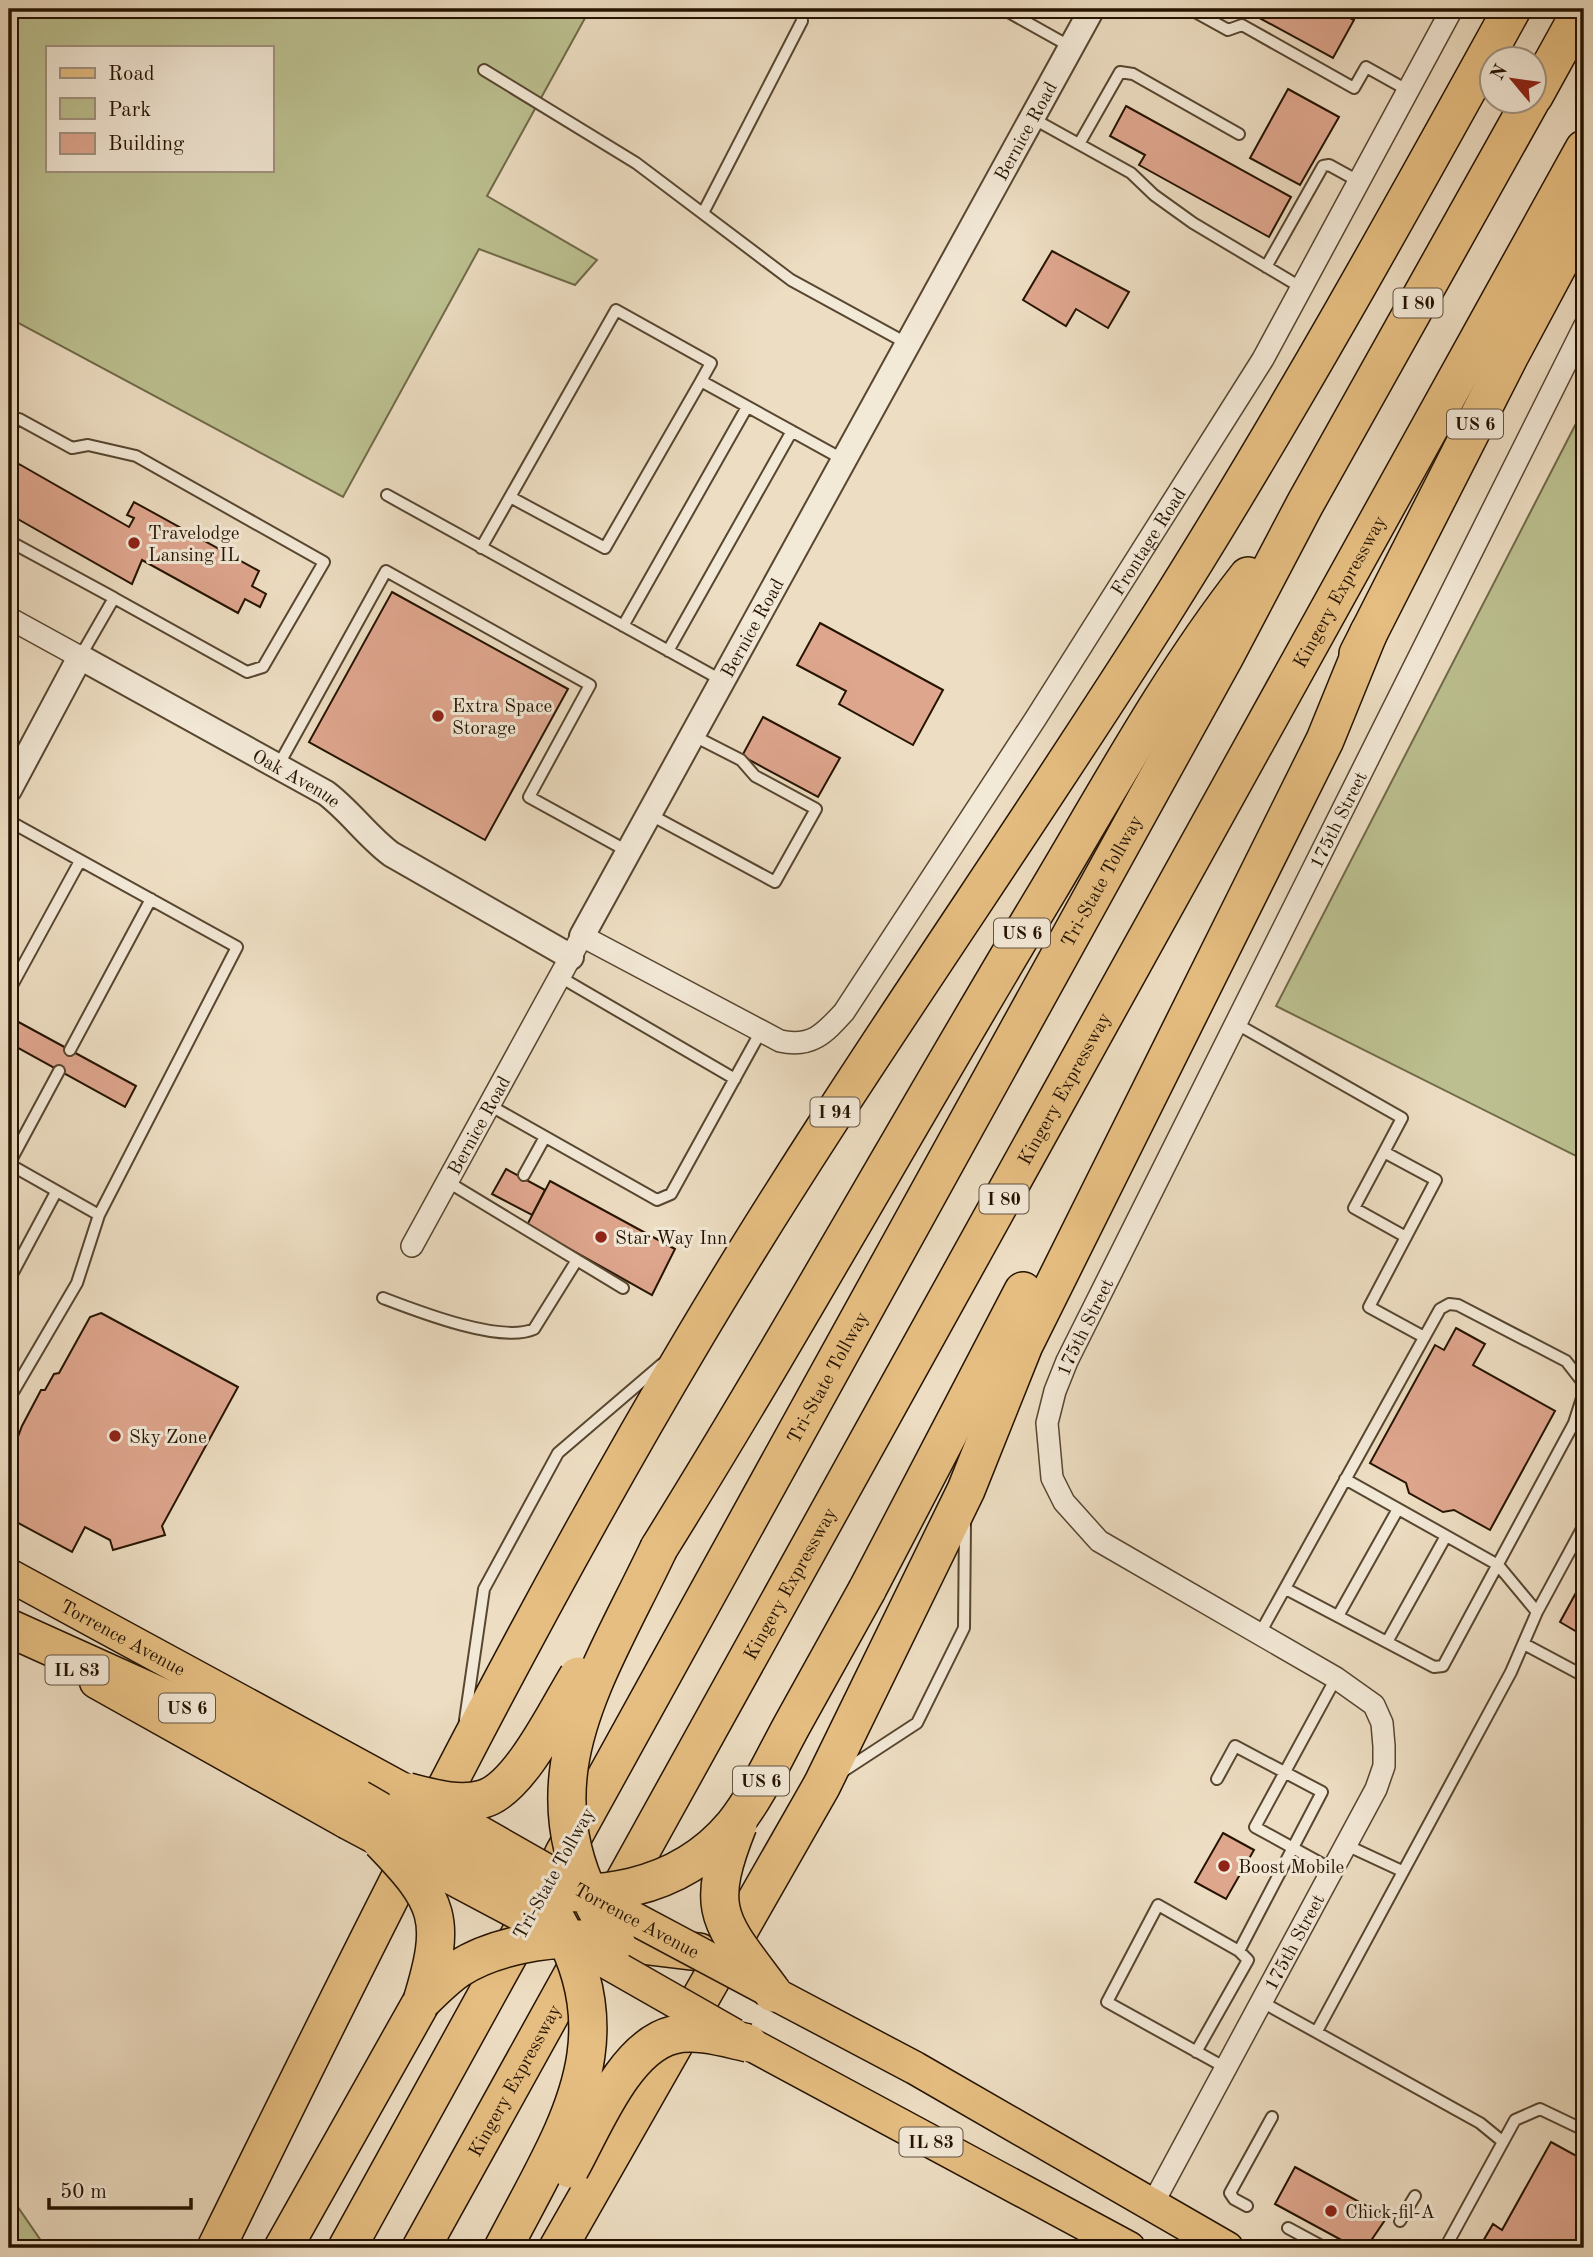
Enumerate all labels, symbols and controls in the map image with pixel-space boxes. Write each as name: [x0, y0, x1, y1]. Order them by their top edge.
legend: [46, 46, 273, 172]
north arrow: [1478, 46, 1548, 116]
text: N: [1488, 62, 1512, 84]
text: Road: [108, 64, 155, 85]
street label: Bernice Road: [992, 79, 1062, 185]
text: Park: [108, 100, 151, 121]
text: Building: [108, 134, 185, 155]
road number: I 80: [1394, 288, 1442, 318]
road number: US 6: [1447, 410, 1503, 438]
street label: Frontage Road: [1109, 485, 1191, 600]
street label: Kingery Expressway: [1291, 513, 1391, 672]
place label: Travelodge Lansing IL: [148, 525, 240, 566]
marker: Travelodge Lansing IL: [126, 535, 142, 551]
street label: Bernice Road: [719, 576, 789, 681]
place label: Extra Space Storage: [452, 698, 552, 739]
marker: Extra Space Storage: [430, 708, 446, 724]
street label: Oak Avenue: [248, 747, 343, 812]
street label: 175th Street: [1308, 769, 1372, 872]
street label: Tri-State Tollway: [1059, 813, 1147, 951]
road number: US 6: [994, 918, 1050, 948]
street label: Kingery Expressway: [1016, 1010, 1116, 1169]
street label: Bernice Road: [446, 1073, 515, 1179]
road number: I 94: [810, 1098, 860, 1126]
road number: I 80: [979, 1184, 1028, 1214]
marker: Star Way Inn: [593, 1229, 609, 1245]
place label: Star Way Inn: [615, 1230, 727, 1249]
street label: 175th Street: [1055, 1276, 1119, 1379]
street label: Tri-State Tollway: [785, 1309, 873, 1447]
marker: Sky Zone: [107, 1428, 123, 1444]
place label: Sky Zone: [129, 1429, 207, 1448]
street label: Kingery Expressway: [742, 1505, 841, 1664]
street label: Torrence Avenue: [56, 1598, 188, 1681]
road number: IL 83: [46, 1656, 108, 1685]
road number: US 6: [159, 1694, 215, 1722]
road number: US 6: [733, 1766, 789, 1796]
street label: Tri-State Tollway: [511, 1805, 599, 1943]
marker: Boost Mobile: [1216, 1858, 1232, 1874]
place label: Boost Mobile: [1238, 1859, 1344, 1878]
street label: Torrence Avenue: [570, 1881, 702, 1963]
street label: 175th Street: [1263, 1892, 1329, 1994]
street label: Kingery Expressway: [466, 2002, 566, 2161]
road number: IL 83: [900, 2128, 962, 2156]
scale bar: [49, 2166, 191, 2210]
text: 50 m: [60, 2182, 107, 2203]
marker: Chick-fil-A: [1323, 2203, 1339, 2219]
place label: Chick-fil-A: [1345, 2204, 1436, 2223]

